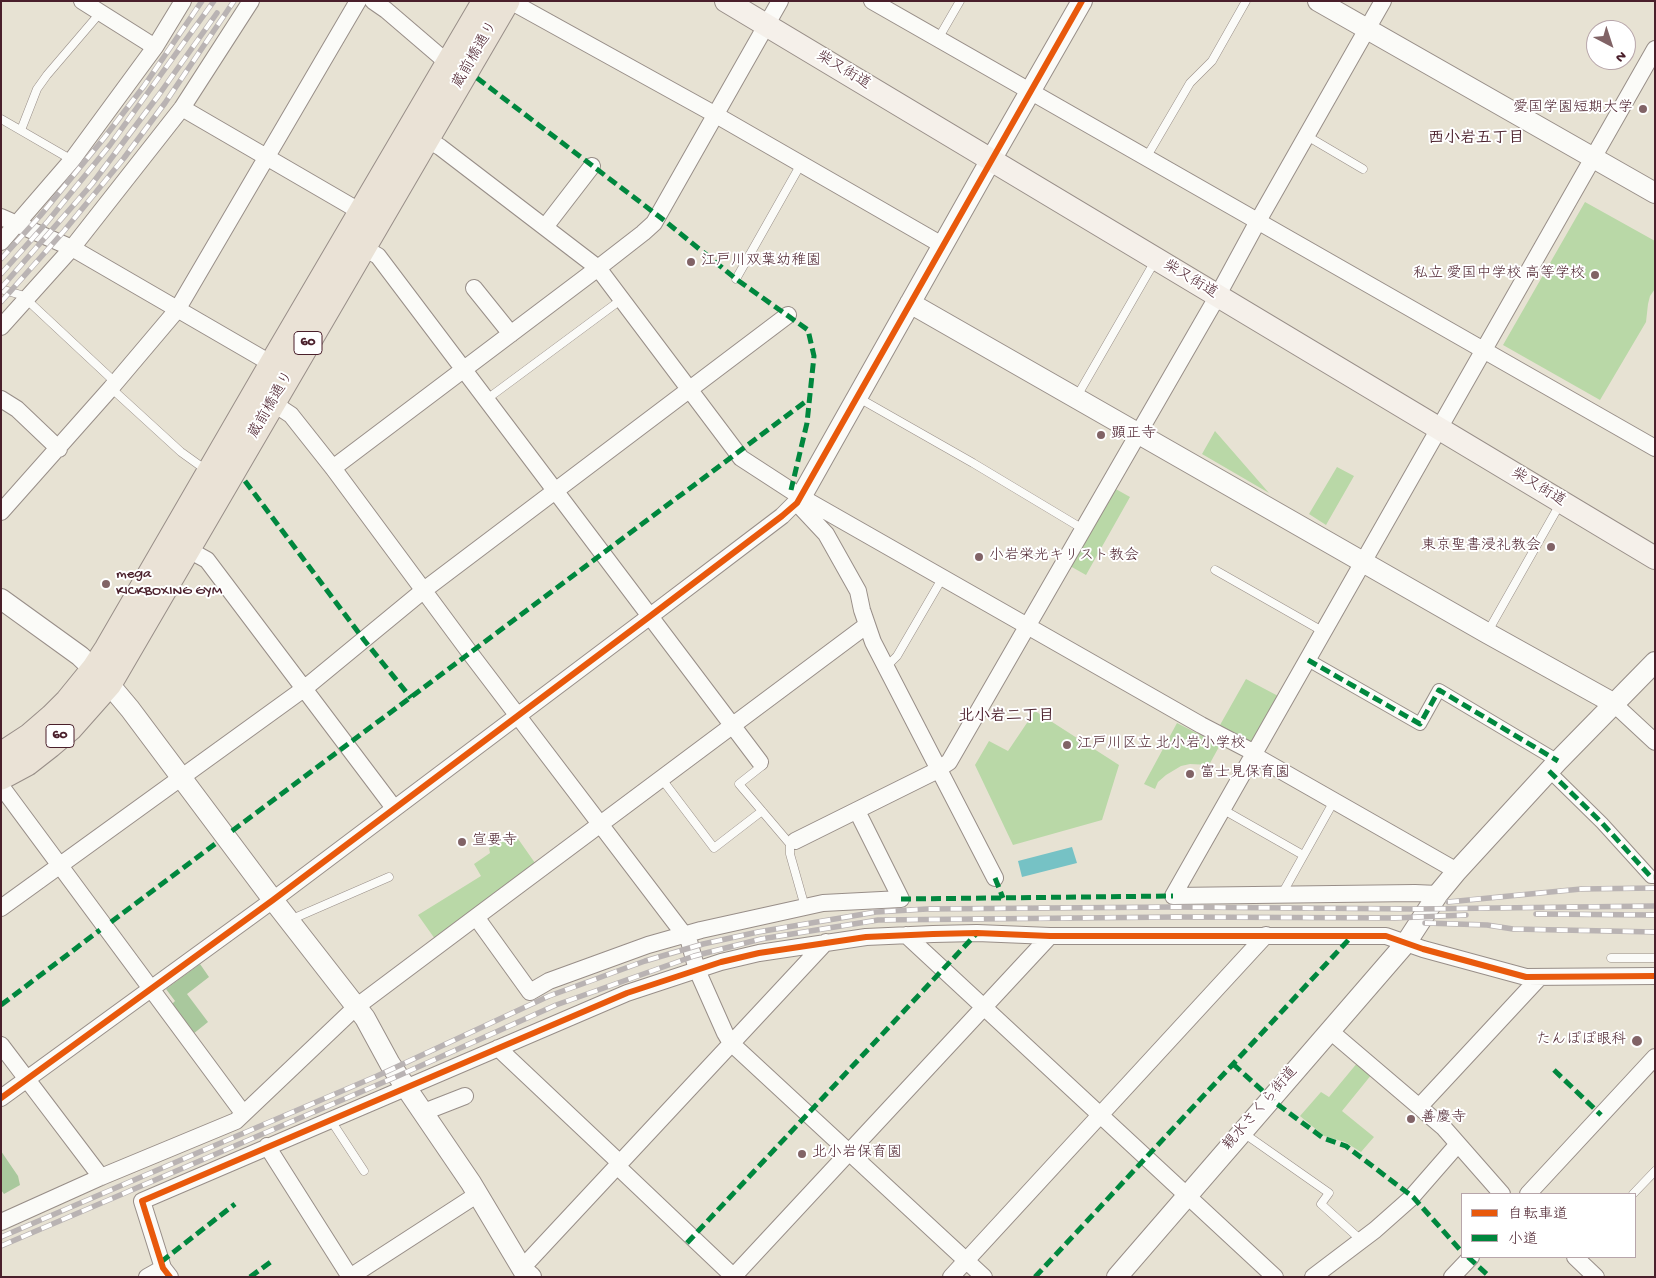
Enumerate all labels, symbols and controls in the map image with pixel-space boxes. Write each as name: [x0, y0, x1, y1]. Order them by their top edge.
street label: 蔵前橋通り: [449, 18, 503, 92]
north arrow: [1586, 20, 1636, 70]
text: N: [1611, 47, 1629, 66]
street label: 柴又街道: [813, 48, 873, 94]
place label: 愛国学園短期大学: [1513, 100, 1633, 118]
marker: 愛国学園短期大学: [1637, 103, 1649, 115]
district label: 西小岩五丁目: [1428, 130, 1524, 150]
place label: 江戸川双葉幼稚園: [701, 253, 821, 271]
marker: 江戸川双葉幼稚園: [685, 256, 697, 268]
street label: 柴又街道: [1160, 257, 1220, 303]
place label: 私立 愛国中学校 高等学校: [1413, 266, 1585, 284]
marker: 私立 愛国中学校 高等学校: [1589, 269, 1601, 281]
road number: 60: [294, 332, 322, 354]
street label: 蔵前橋通り: [245, 368, 299, 442]
place label: 顕正寺: [1111, 426, 1156, 444]
marker: 顕正寺: [1095, 429, 1107, 441]
street label: 柴又街道: [1508, 465, 1568, 511]
place label: 東京聖書浸礼教会: [1421, 538, 1541, 556]
marker: 東京聖書浸礼教会: [1545, 541, 1557, 553]
place label: 小岩栄光キリスト教会: [989, 548, 1139, 566]
marker: 小岩栄光キリスト教会: [973, 551, 985, 563]
place label: mega KICKBOXING GYM: [116, 566, 222, 601]
marker: mega KICKBOXING GYM: [100, 578, 112, 590]
district label: 北小岩二丁目: [958, 708, 1054, 728]
road number: 60: [46, 724, 74, 748]
place label: 江戸川区立 北小岩小学校: [1077, 736, 1246, 754]
marker: 江戸川区立 北小岩小学校: [1061, 739, 1073, 751]
place label: 富士見保育園: [1200, 765, 1290, 783]
marker: 富士見保育園: [1184, 768, 1196, 780]
place label: 宣要寺: [472, 833, 517, 851]
marker: 宣要寺: [456, 836, 468, 848]
place label: たんぽぽ眼科: [1536, 1032, 1626, 1050]
marker: たんぽぽ眼科: [1630, 1034, 1644, 1048]
street label: 親水さくら街道: [1220, 1063, 1302, 1155]
place label: 善慶寺: [1421, 1110, 1466, 1128]
marker: 善慶寺: [1405, 1113, 1417, 1125]
place label: 北小岩保育園: [812, 1145, 902, 1163]
marker: 北小岩保育園: [796, 1148, 808, 1160]
legend: [1461, 1193, 1636, 1258]
text: 自転車道: [1508, 1206, 1568, 1224]
text: 小道: [1508, 1231, 1538, 1249]

